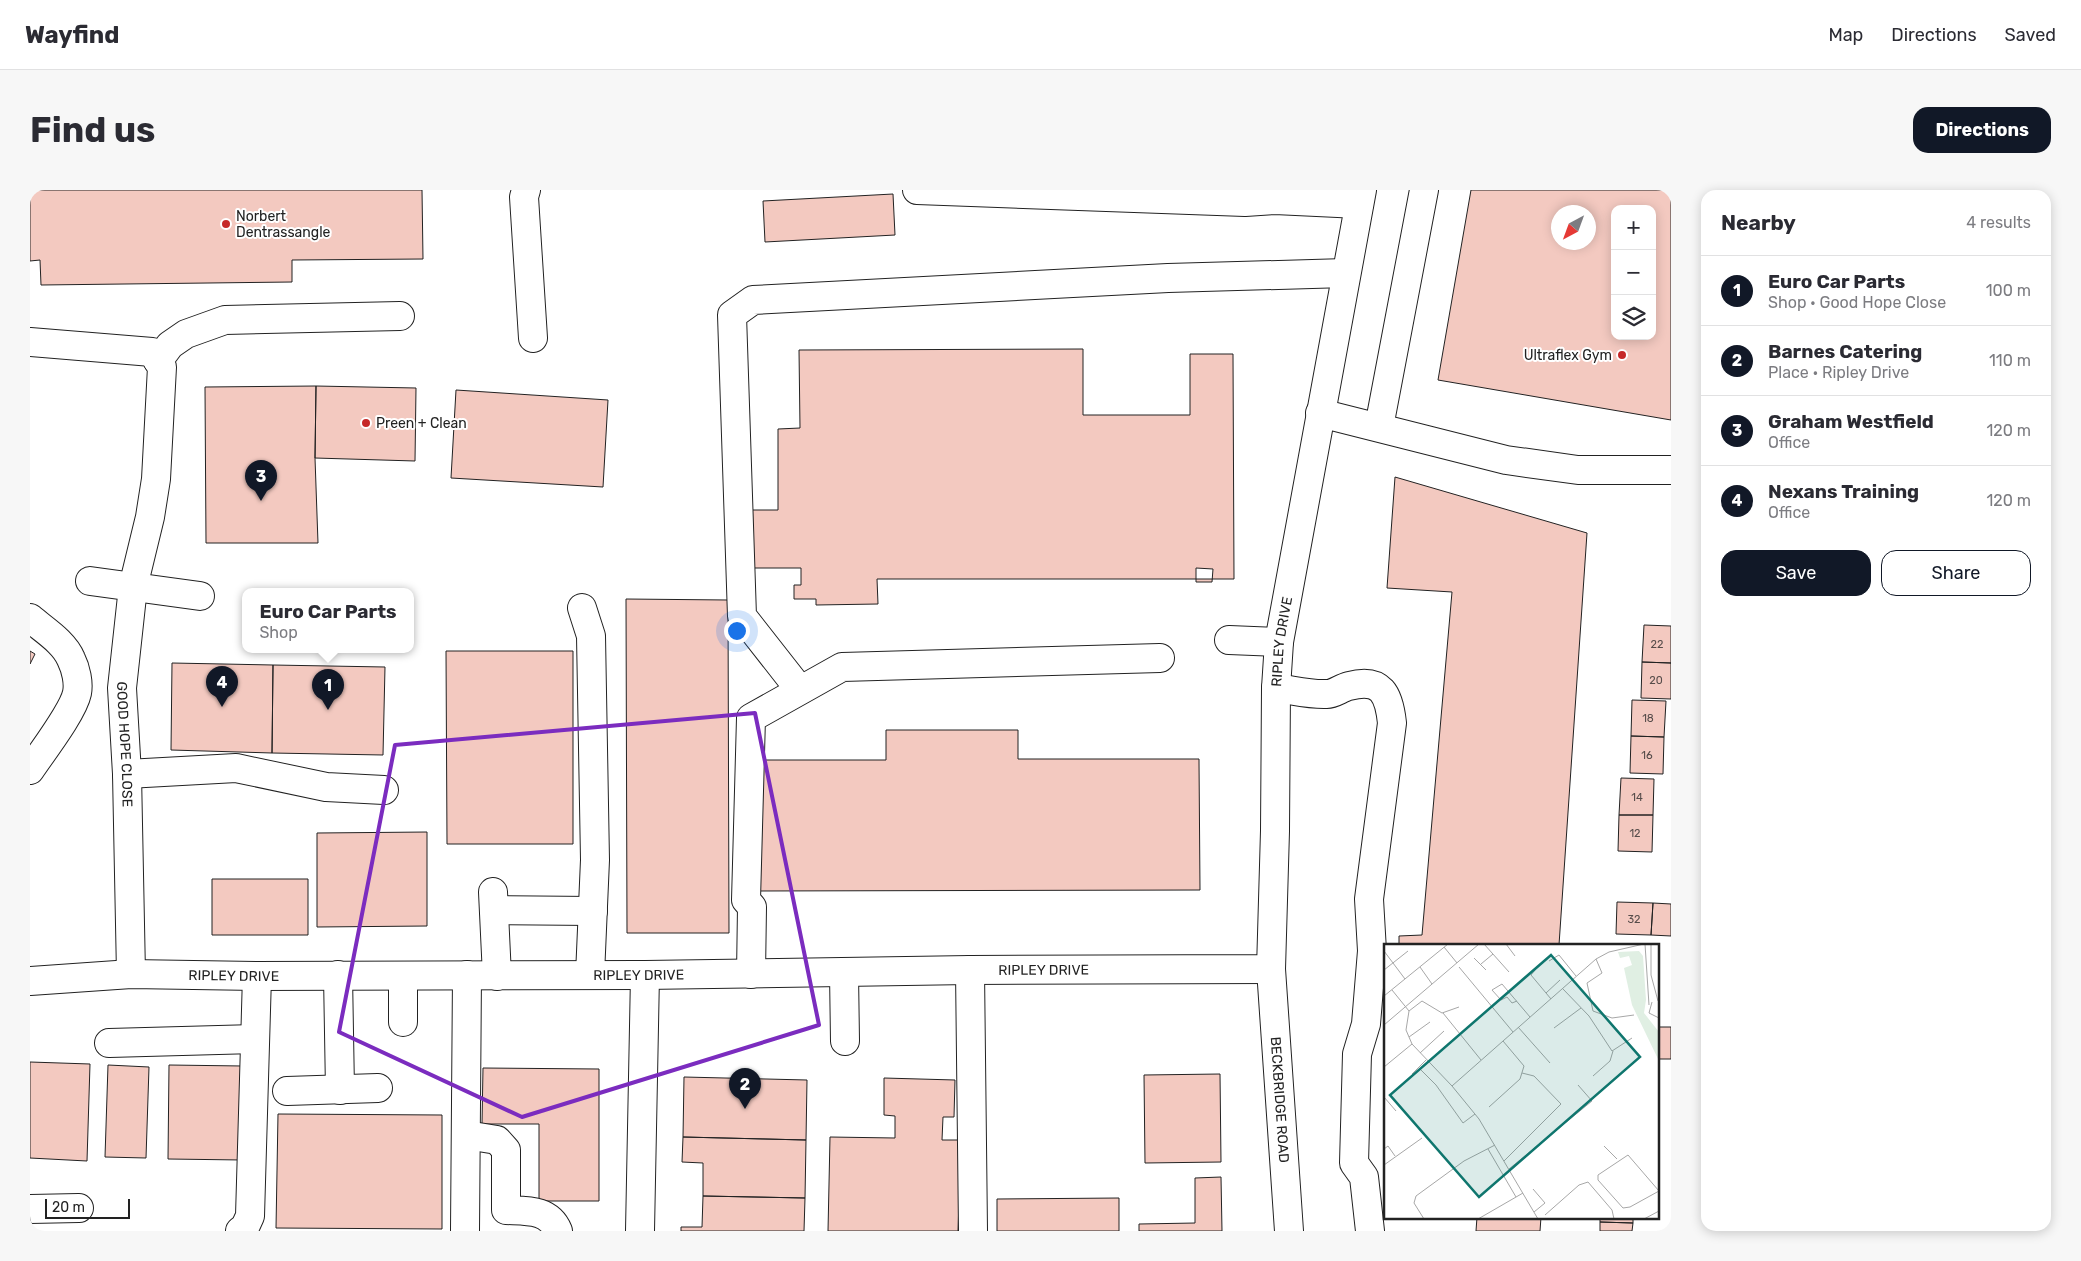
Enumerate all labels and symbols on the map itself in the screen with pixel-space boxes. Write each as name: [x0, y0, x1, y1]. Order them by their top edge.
north arrow: [1551, 205, 1596, 250]
place label: Norbert Dentrassangle: [236, 208, 331, 241]
marker: Norbert Dentrassangle: [220, 218, 232, 230]
place label: Ultraflex Gym: [1524, 347, 1612, 364]
marker: Ultraflex Gym: [1616, 349, 1628, 361]
place label: Preen + Clean: [376, 415, 467, 432]
marker: Preen + Clean: [360, 417, 372, 429]
pin: 3: [245, 460, 277, 501]
street label: RIPLEY DRIVE: [1268, 595, 1296, 687]
your location: [724, 618, 750, 644]
house number: 22: [1651, 638, 1663, 651]
pin: 4: [206, 666, 238, 707]
pin: 1: [312, 669, 344, 710]
house number: 20: [1649, 674, 1663, 687]
street label: GOOD HOPE CLOSE: [113, 681, 136, 807]
house number: 18: [1642, 712, 1654, 725]
house number: 16: [1641, 749, 1653, 762]
house number: 14: [1631, 791, 1643, 804]
house number: 12: [1629, 827, 1641, 840]
house number: 32: [1627, 913, 1641, 926]
inset map: [1384, 944, 1658, 1218]
street label: RIPLEY DRIVE: [998, 961, 1089, 978]
street label: RIPLEY DRIVE: [188, 966, 279, 985]
street label: RIPLEY DRIVE: [593, 966, 684, 984]
street label: BECKBRIDGE ROAD: [1267, 1036, 1293, 1163]
pin: 2: [729, 1068, 761, 1109]
scale bar: [45, 1196, 130, 1219]

